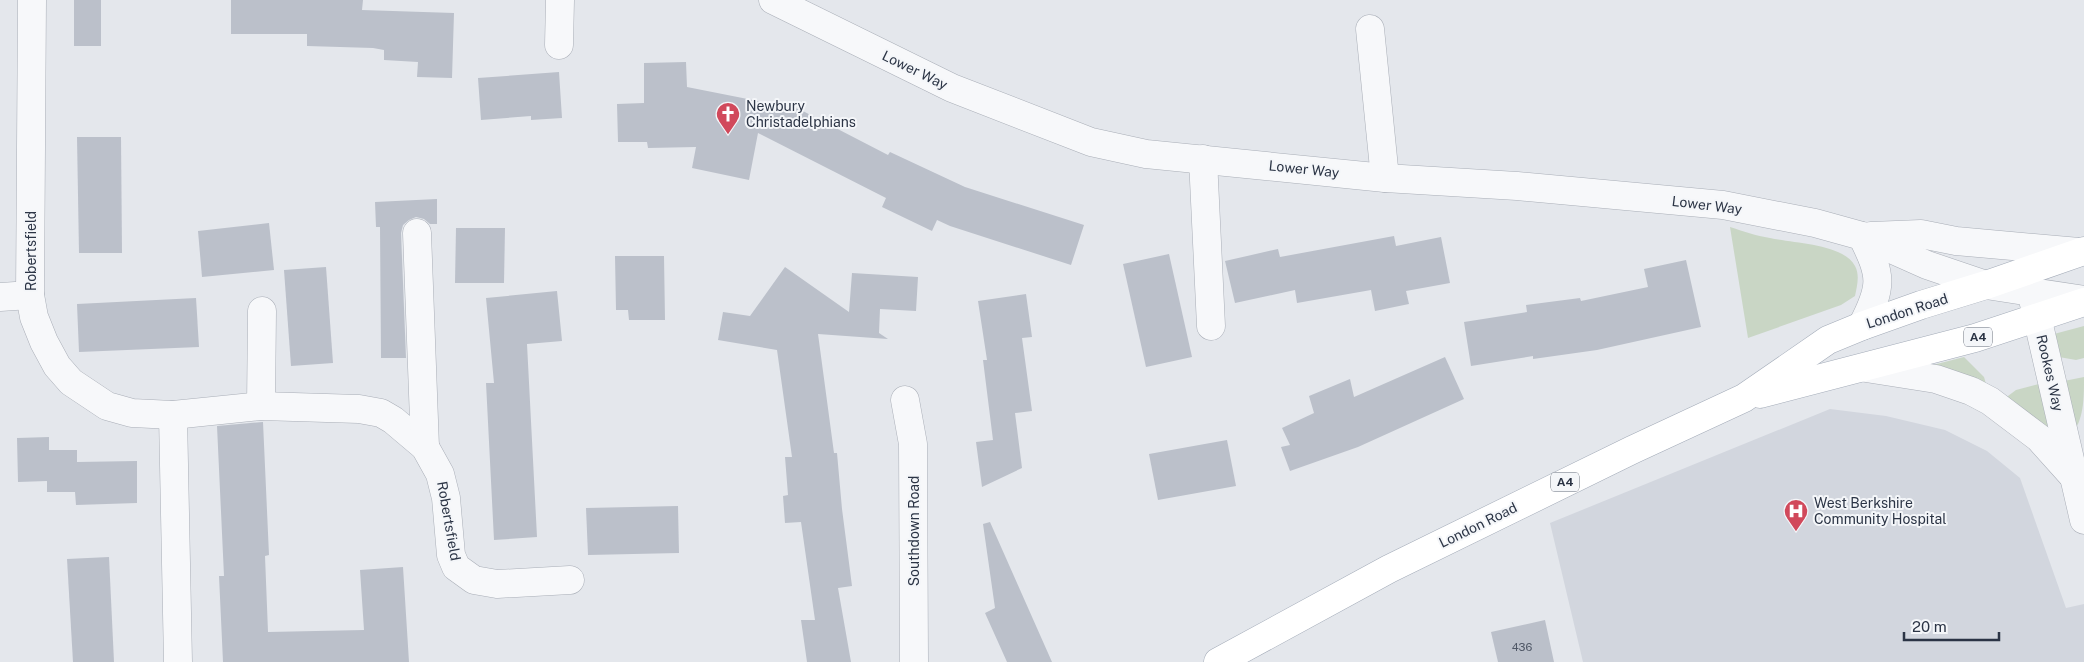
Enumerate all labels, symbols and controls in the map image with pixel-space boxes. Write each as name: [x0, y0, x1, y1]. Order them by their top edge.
street label: Lower Way: [880, 47, 951, 93]
place label: Newbury Christadelphians: [746, 98, 856, 130]
church icon: Newbury Christadelphians: [715, 101, 741, 135]
street label: Lower Way: [1268, 157, 1340, 181]
street label: Lower Way: [1671, 193, 1744, 217]
street label: Robertsfield: [23, 211, 39, 291]
street label: London Road: [1864, 290, 1950, 332]
road number: A4: [1964, 328, 1992, 347]
street label: Rookes Way: [2033, 333, 2067, 413]
road number: A4: [1551, 472, 1579, 492]
street label: Southdown Road: [906, 476, 922, 586]
street label: Robertsfield: [434, 480, 464, 562]
place label: West Berkshire Community Hospital: [1814, 495, 1947, 527]
hospital icon: West Berkshire Community Hospital: [1783, 498, 1809, 532]
street label: London Road: [1436, 499, 1520, 551]
scale bar: [1904, 610, 1999, 642]
text: 20 m: [1912, 618, 1947, 635]
house number: 436: [1512, 641, 1532, 653]

